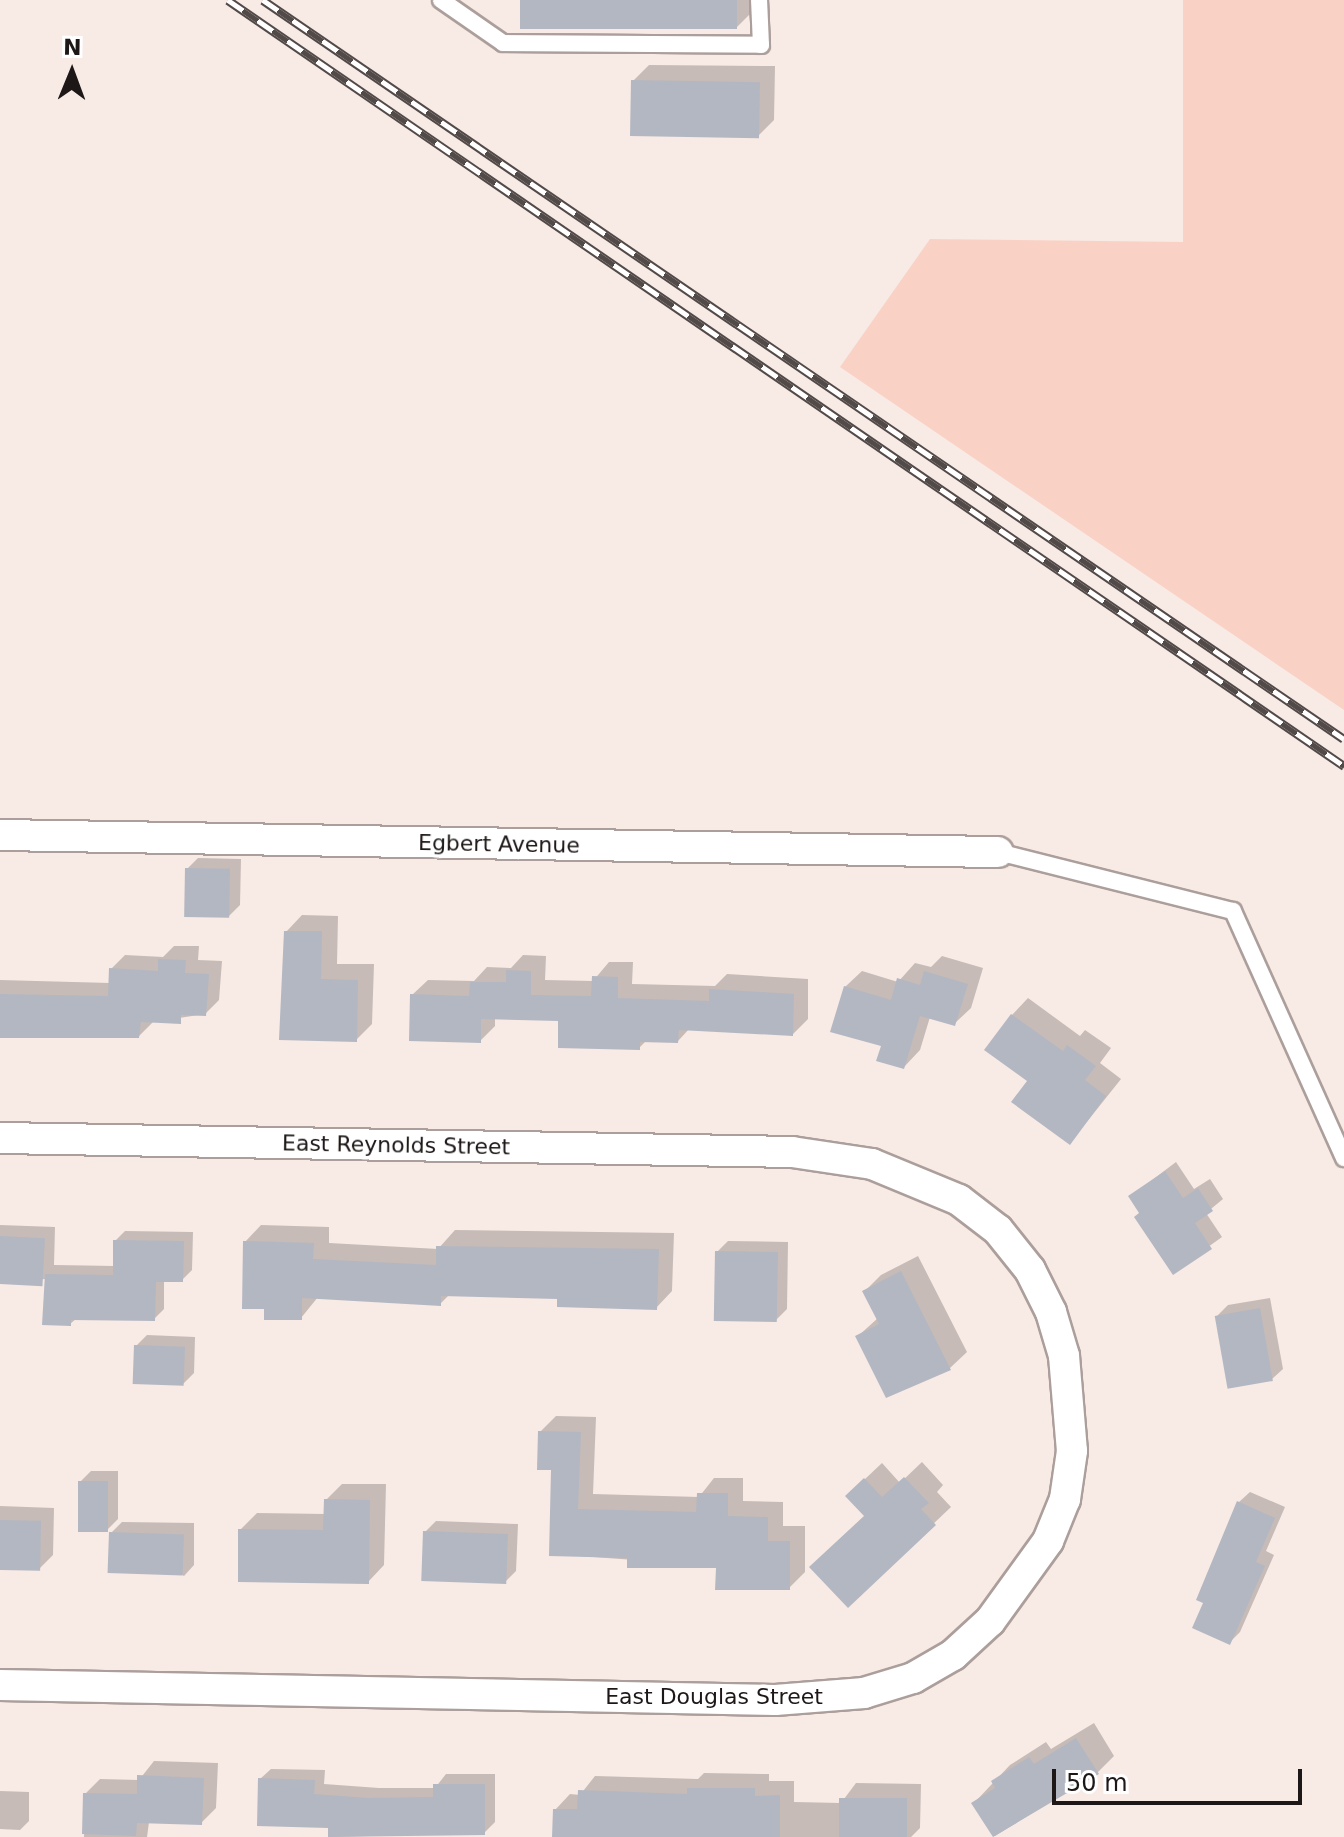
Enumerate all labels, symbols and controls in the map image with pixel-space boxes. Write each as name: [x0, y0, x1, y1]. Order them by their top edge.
north arrow: [32, 32, 112, 112]
text: N: [63, 35, 82, 60]
street label: Egbert Avenue: [418, 829, 580, 859]
street label: East Reynolds Street: [282, 1130, 510, 1160]
street label: East Douglas Street: [605, 1684, 823, 1710]
scale bar: [1056, 1753, 1306, 1803]
text: 50 m: [1066, 1769, 1128, 1797]

